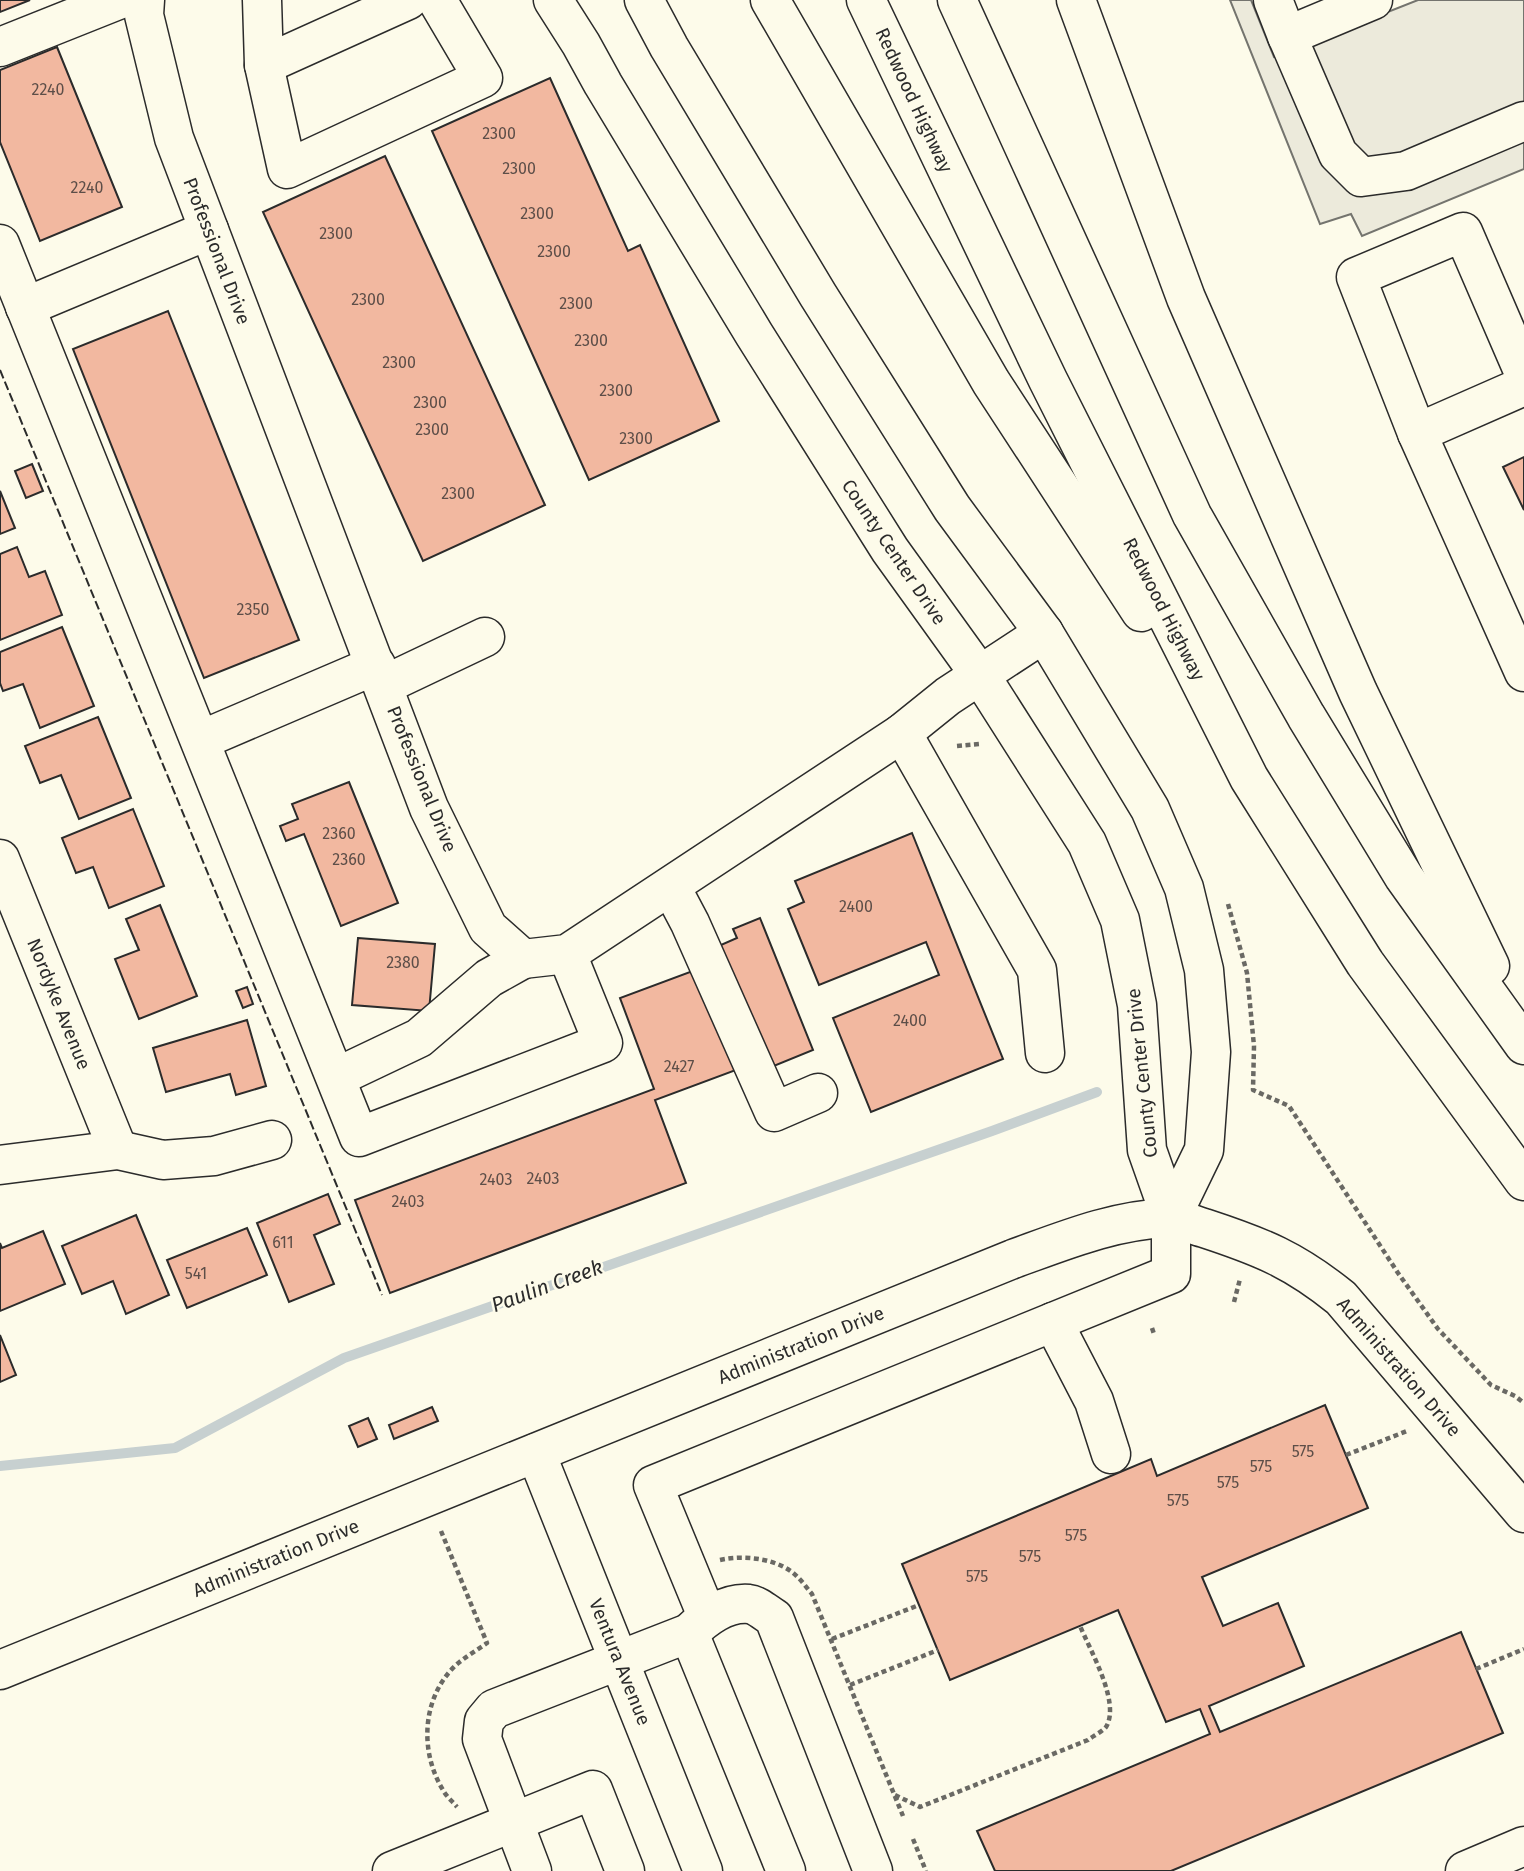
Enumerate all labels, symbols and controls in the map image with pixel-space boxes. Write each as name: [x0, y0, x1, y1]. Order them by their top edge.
street label: Redwood Highway: [870, 24, 958, 177]
house number: 2240: [32, 80, 64, 99]
house number: 2300: [482, 124, 516, 143]
house number: 2300: [502, 159, 536, 178]
street label: Professional Drive: [178, 174, 256, 328]
house number: 2240: [71, 178, 103, 197]
house number: 2300: [520, 204, 554, 223]
house number: 2300: [319, 224, 353, 243]
house number: 2300: [537, 242, 571, 261]
house number: 2300: [351, 290, 385, 309]
house number: 2300: [559, 294, 593, 313]
house number: 2300: [574, 331, 608, 350]
house number: 2300: [382, 353, 416, 372]
house number: 2300: [599, 381, 633, 400]
house number: 2300: [413, 393, 447, 412]
house number: 2300: [415, 420, 449, 439]
house number: 2300: [619, 429, 653, 448]
street label: County Center Drive: [837, 475, 951, 629]
house number: 2300: [441, 484, 475, 503]
street label: Redwood Highway: [1118, 534, 1210, 685]
house number: 2350: [237, 600, 269, 619]
street label: Professional Drive: [382, 703, 462, 855]
house number: 2360: [322, 824, 356, 843]
house number: 2360: [332, 850, 366, 869]
house number: 2400: [839, 897, 873, 916]
street label: Nordyke Avenue: [22, 935, 96, 1073]
house number: 2380: [386, 953, 420, 972]
street label: County Center Drive: [1122, 987, 1162, 1159]
house number: 2400: [893, 1011, 927, 1030]
house number: 2427: [664, 1057, 694, 1076]
house number: 2403: [527, 1169, 559, 1188]
house number: 2403: [480, 1170, 512, 1189]
house number: 2403: [392, 1192, 424, 1211]
house number: 611: [272, 1233, 294, 1252]
water label: Paulin Creek: [488, 1254, 606, 1318]
house number: 541: [185, 1264, 207, 1283]
street label: Administration Drive: [1332, 1293, 1466, 1441]
street label: Administration Drive: [715, 1301, 887, 1389]
house number: 575: [1292, 1442, 1314, 1461]
house number: 575: [1250, 1457, 1272, 1476]
house number: 575: [1217, 1473, 1239, 1492]
house number: 575: [1167, 1491, 1189, 1510]
street label: Administration Drive: [190, 1514, 362, 1602]
house number: 575: [1065, 1526, 1087, 1545]
house number: 575: [1019, 1547, 1041, 1566]
house number: 575: [966, 1567, 988, 1586]
street label: Ventura Avenue: [584, 1595, 656, 1729]

